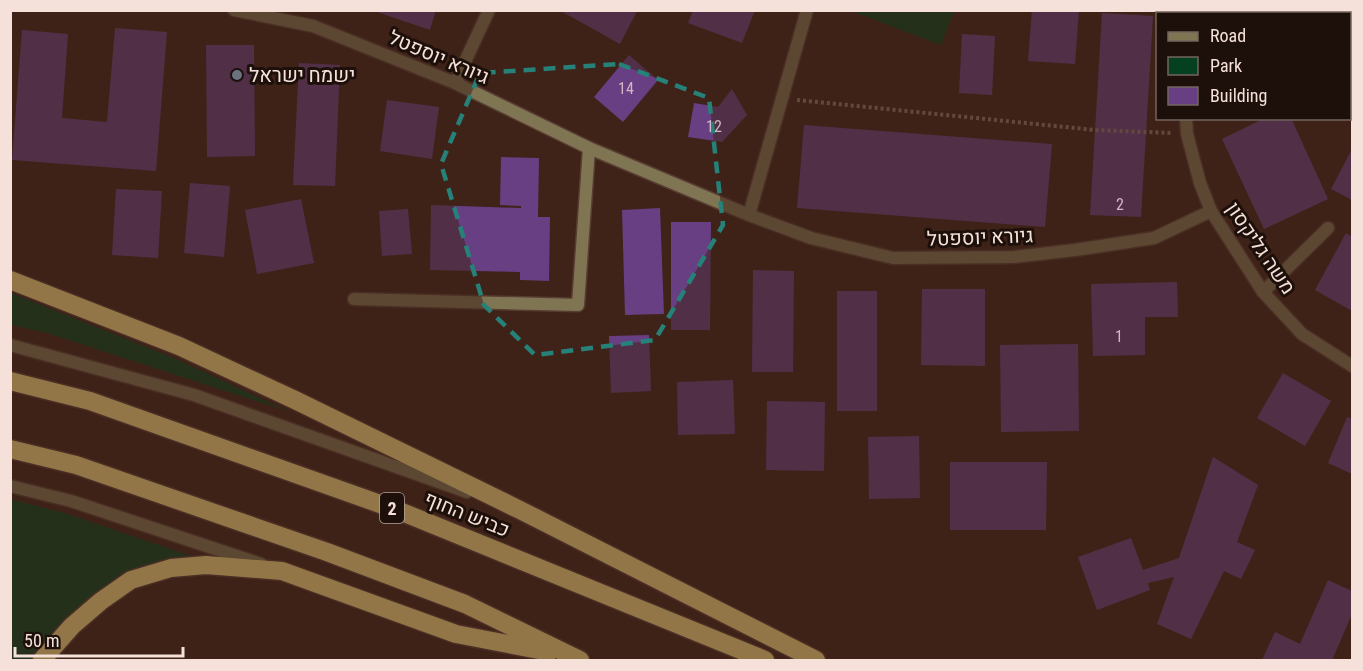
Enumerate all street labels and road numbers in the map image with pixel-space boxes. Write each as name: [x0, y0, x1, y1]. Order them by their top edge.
street label: גיורא יוספטל: [385, 25, 493, 89]
street label: משה גליקסון: [1221, 197, 1301, 299]
street label: גיורא יוספטל: [926, 223, 1034, 251]
street label: כביש החוף: [421, 486, 513, 542]
road number: 2: [380, 493, 404, 523]

